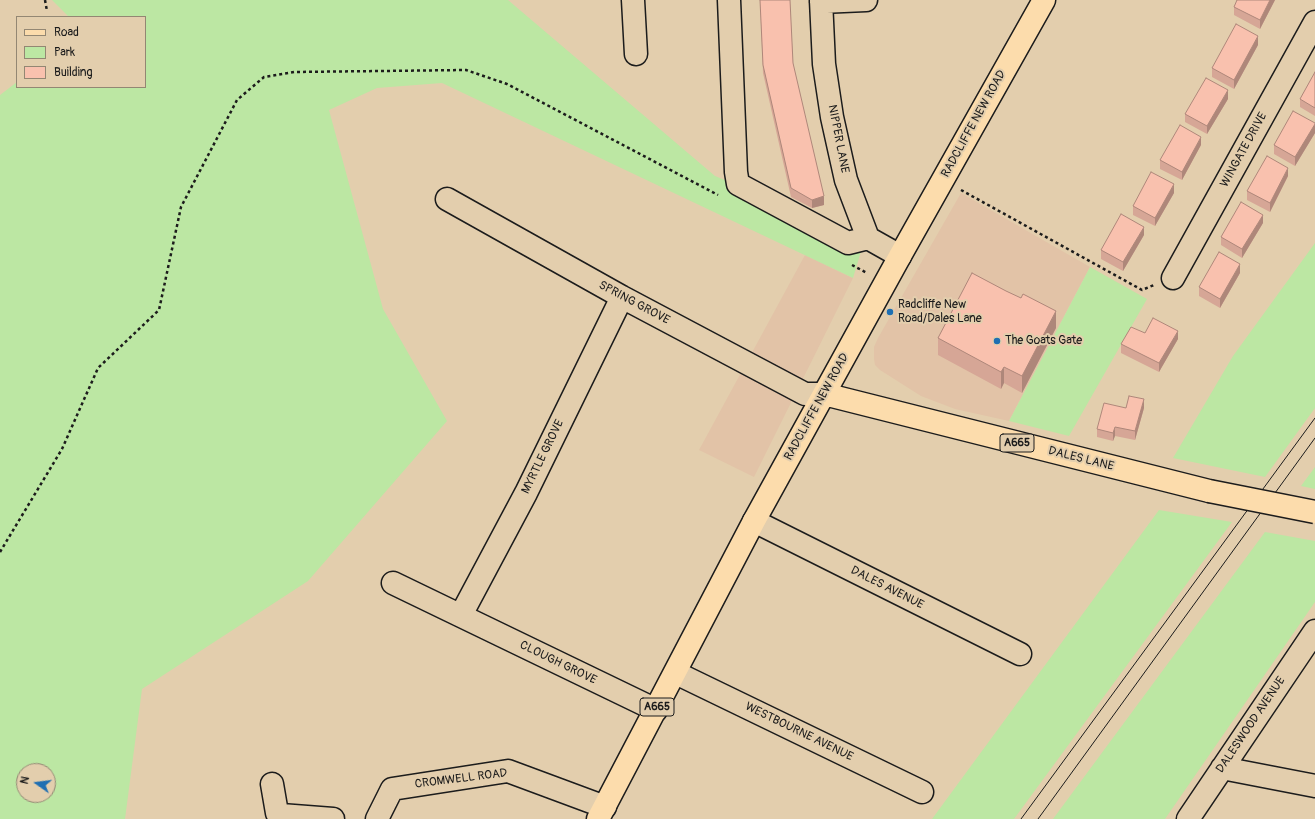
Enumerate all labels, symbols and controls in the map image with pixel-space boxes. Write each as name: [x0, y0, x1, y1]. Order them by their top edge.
legend: [16, 16, 146, 88]
text: Road: [54, 25, 79, 40]
text: Park: [54, 45, 75, 60]
text: Building: [54, 65, 93, 80]
street label: RADCLIFFE NEW ROAD: [939, 68, 1009, 180]
street label: NIPPER LANE: [824, 104, 852, 174]
street label: WINGATE DRIVE: [1218, 110, 1270, 190]
street label: SPRING GROVE: [596, 278, 672, 328]
place label: Radcliffe New Road/Dales Lane: [898, 298, 982, 326]
marker: Radcliffe New Road/Dales Lane: [885, 307, 895, 317]
place label: The Goats Gate: [1005, 334, 1082, 348]
marker: The Goats Gate: [992, 336, 1002, 346]
street label: RADCLIFFE NEW ROAD: [782, 351, 852, 463]
street label: MYRTLE GROVE: [519, 418, 567, 496]
road number: A665: [1000, 434, 1034, 452]
street label: DALES LANE: [1047, 444, 1115, 474]
street label: DALES AVENUE: [848, 563, 926, 613]
street label: CLOUGH GROVE: [517, 638, 599, 688]
street label: DALESWOOD AVENUE: [1213, 674, 1289, 776]
road number: A665: [640, 698, 674, 716]
street label: WESTBOURNE AVENUE: [743, 700, 855, 764]
north arrow: [16, 763, 56, 803]
street label: CROMWELL ROAD: [414, 766, 508, 792]
text: N: [18, 775, 32, 785]

